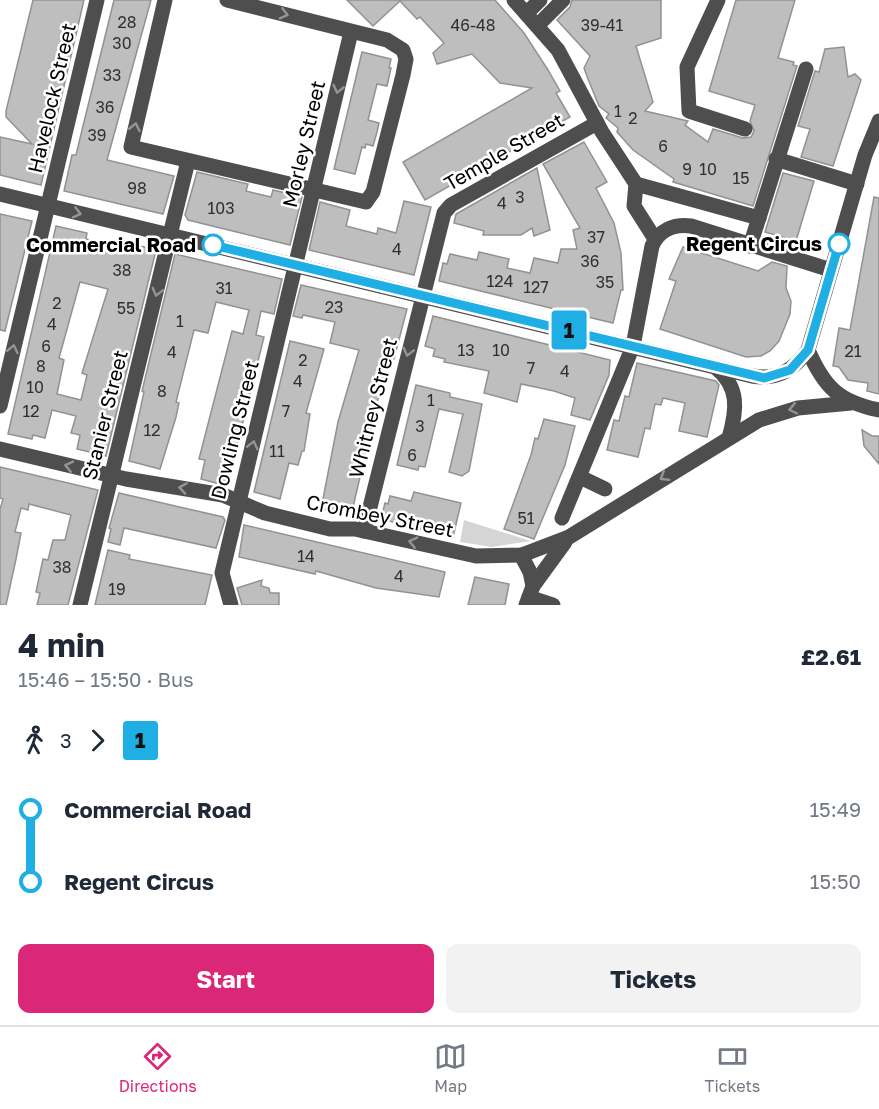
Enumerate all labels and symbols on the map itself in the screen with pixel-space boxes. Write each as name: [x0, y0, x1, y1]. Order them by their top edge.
one-way arrow: [279, 7, 289, 20]
house number: 28: [117, 12, 137, 32]
house number: 46-48: [450, 15, 496, 35]
house number: 39-41: [581, 15, 624, 35]
street label: Havelock Street: [22, 20, 80, 175]
house number: 30: [112, 33, 132, 53]
house number: 33: [103, 65, 121, 85]
street label: Morley Street: [277, 78, 329, 210]
one-way arrow: [332, 83, 345, 93]
house number: 36: [95, 97, 115, 117]
house number: 1: [614, 101, 622, 121]
street label: Temple Street: [439, 107, 568, 195]
house number: 2: [628, 108, 638, 128]
one-way arrow: [128, 122, 141, 132]
house number: 39: [87, 125, 107, 145]
house number: 6: [658, 136, 668, 156]
house number: 9: [682, 159, 692, 179]
house number: 10: [699, 159, 717, 179]
house number: 15: [732, 168, 750, 188]
house number: 98: [127, 178, 147, 198]
house number: 3: [515, 187, 525, 207]
house number: 4: [497, 193, 507, 213]
house number: 103: [207, 198, 235, 218]
one-way arrow: [72, 206, 82, 219]
house number: 37: [587, 227, 605, 247]
place label: Regent Circus: [686, 231, 822, 255]
place label: Commercial Road: [26, 232, 196, 256]
marker: Regent Circus: [828, 233, 850, 255]
marker: Commercial Road: [202, 234, 224, 256]
house number: 4: [392, 239, 402, 259]
house number: 36: [580, 251, 600, 271]
house number: 38: [112, 260, 132, 280]
house number: 124: [487, 271, 513, 291]
house number: 35: [596, 272, 614, 292]
house number: 127: [523, 277, 549, 297]
house number: 31: [215, 278, 233, 298]
one-way arrow: [151, 287, 164, 297]
house number: 2: [52, 293, 62, 313]
house number: 23: [325, 297, 343, 317]
house number: 55: [117, 298, 135, 318]
line badge: 1: [550, 310, 588, 350]
house number: 1: [176, 311, 184, 331]
house number: 4: [47, 314, 57, 334]
street label: Whitney Street: [343, 335, 401, 480]
house number: 6: [41, 336, 51, 356]
house number: 13: [457, 340, 475, 360]
house number: 10: [492, 340, 510, 360]
house number: 21: [844, 341, 862, 361]
house number: 4: [167, 342, 177, 362]
one-way arrow: [6, 344, 19, 354]
street label: Stanier Street: [76, 347, 132, 482]
one-way arrow: [403, 347, 416, 357]
house number: 2: [298, 350, 308, 370]
house number: 8: [36, 356, 46, 376]
street label: Dowling Street: [205, 358, 263, 502]
house number: 7: [527, 358, 535, 378]
house number: 4: [560, 361, 570, 381]
house number: 4: [293, 371, 303, 391]
house number: 10: [26, 377, 44, 397]
house number: 8: [157, 381, 167, 401]
house number: 1: [427, 390, 435, 410]
house number: 12: [22, 401, 40, 421]
house number: 7: [282, 401, 290, 421]
one-way arrow: [788, 402, 798, 415]
house number: 3: [415, 416, 425, 436]
house number: 12: [143, 420, 161, 440]
one-way arrow: [245, 440, 258, 450]
house number: 11: [269, 441, 285, 461]
house number: 6: [407, 445, 417, 465]
one-way arrow: [64, 460, 74, 473]
one-way arrow: [660, 470, 670, 482]
one-way arrow: [178, 482, 188, 495]
street label: Crombey Street: [304, 489, 456, 541]
house number: 51: [517, 508, 535, 528]
one-way arrow: [408, 537, 418, 550]
house number: 14: [297, 546, 315, 566]
house number: 38: [52, 557, 72, 577]
house number: 4: [394, 566, 404, 586]
house number: 19: [108, 579, 126, 599]

